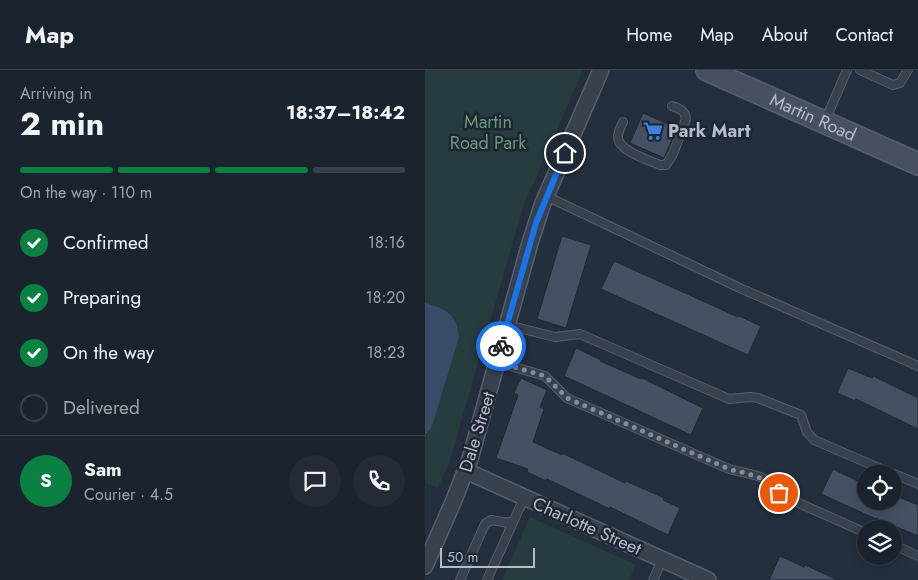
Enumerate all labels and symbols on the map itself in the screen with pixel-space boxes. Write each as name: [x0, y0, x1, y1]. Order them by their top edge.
street label: Martin Road: [766, 87, 860, 148]
park label: Martin Road Park: [450, 109, 526, 156]
place label: Park Mart: [668, 118, 751, 144]
supermarket icon: Park Mart: [642, 120, 664, 142]
pin: [544, 132, 586, 174]
courier: [476, 321, 526, 371]
street label: Dale Street: [452, 388, 502, 475]
pin: [758, 472, 800, 514]
street label: Charlotte Street: [528, 490, 646, 562]
scale bar: [440, 545, 535, 568]

